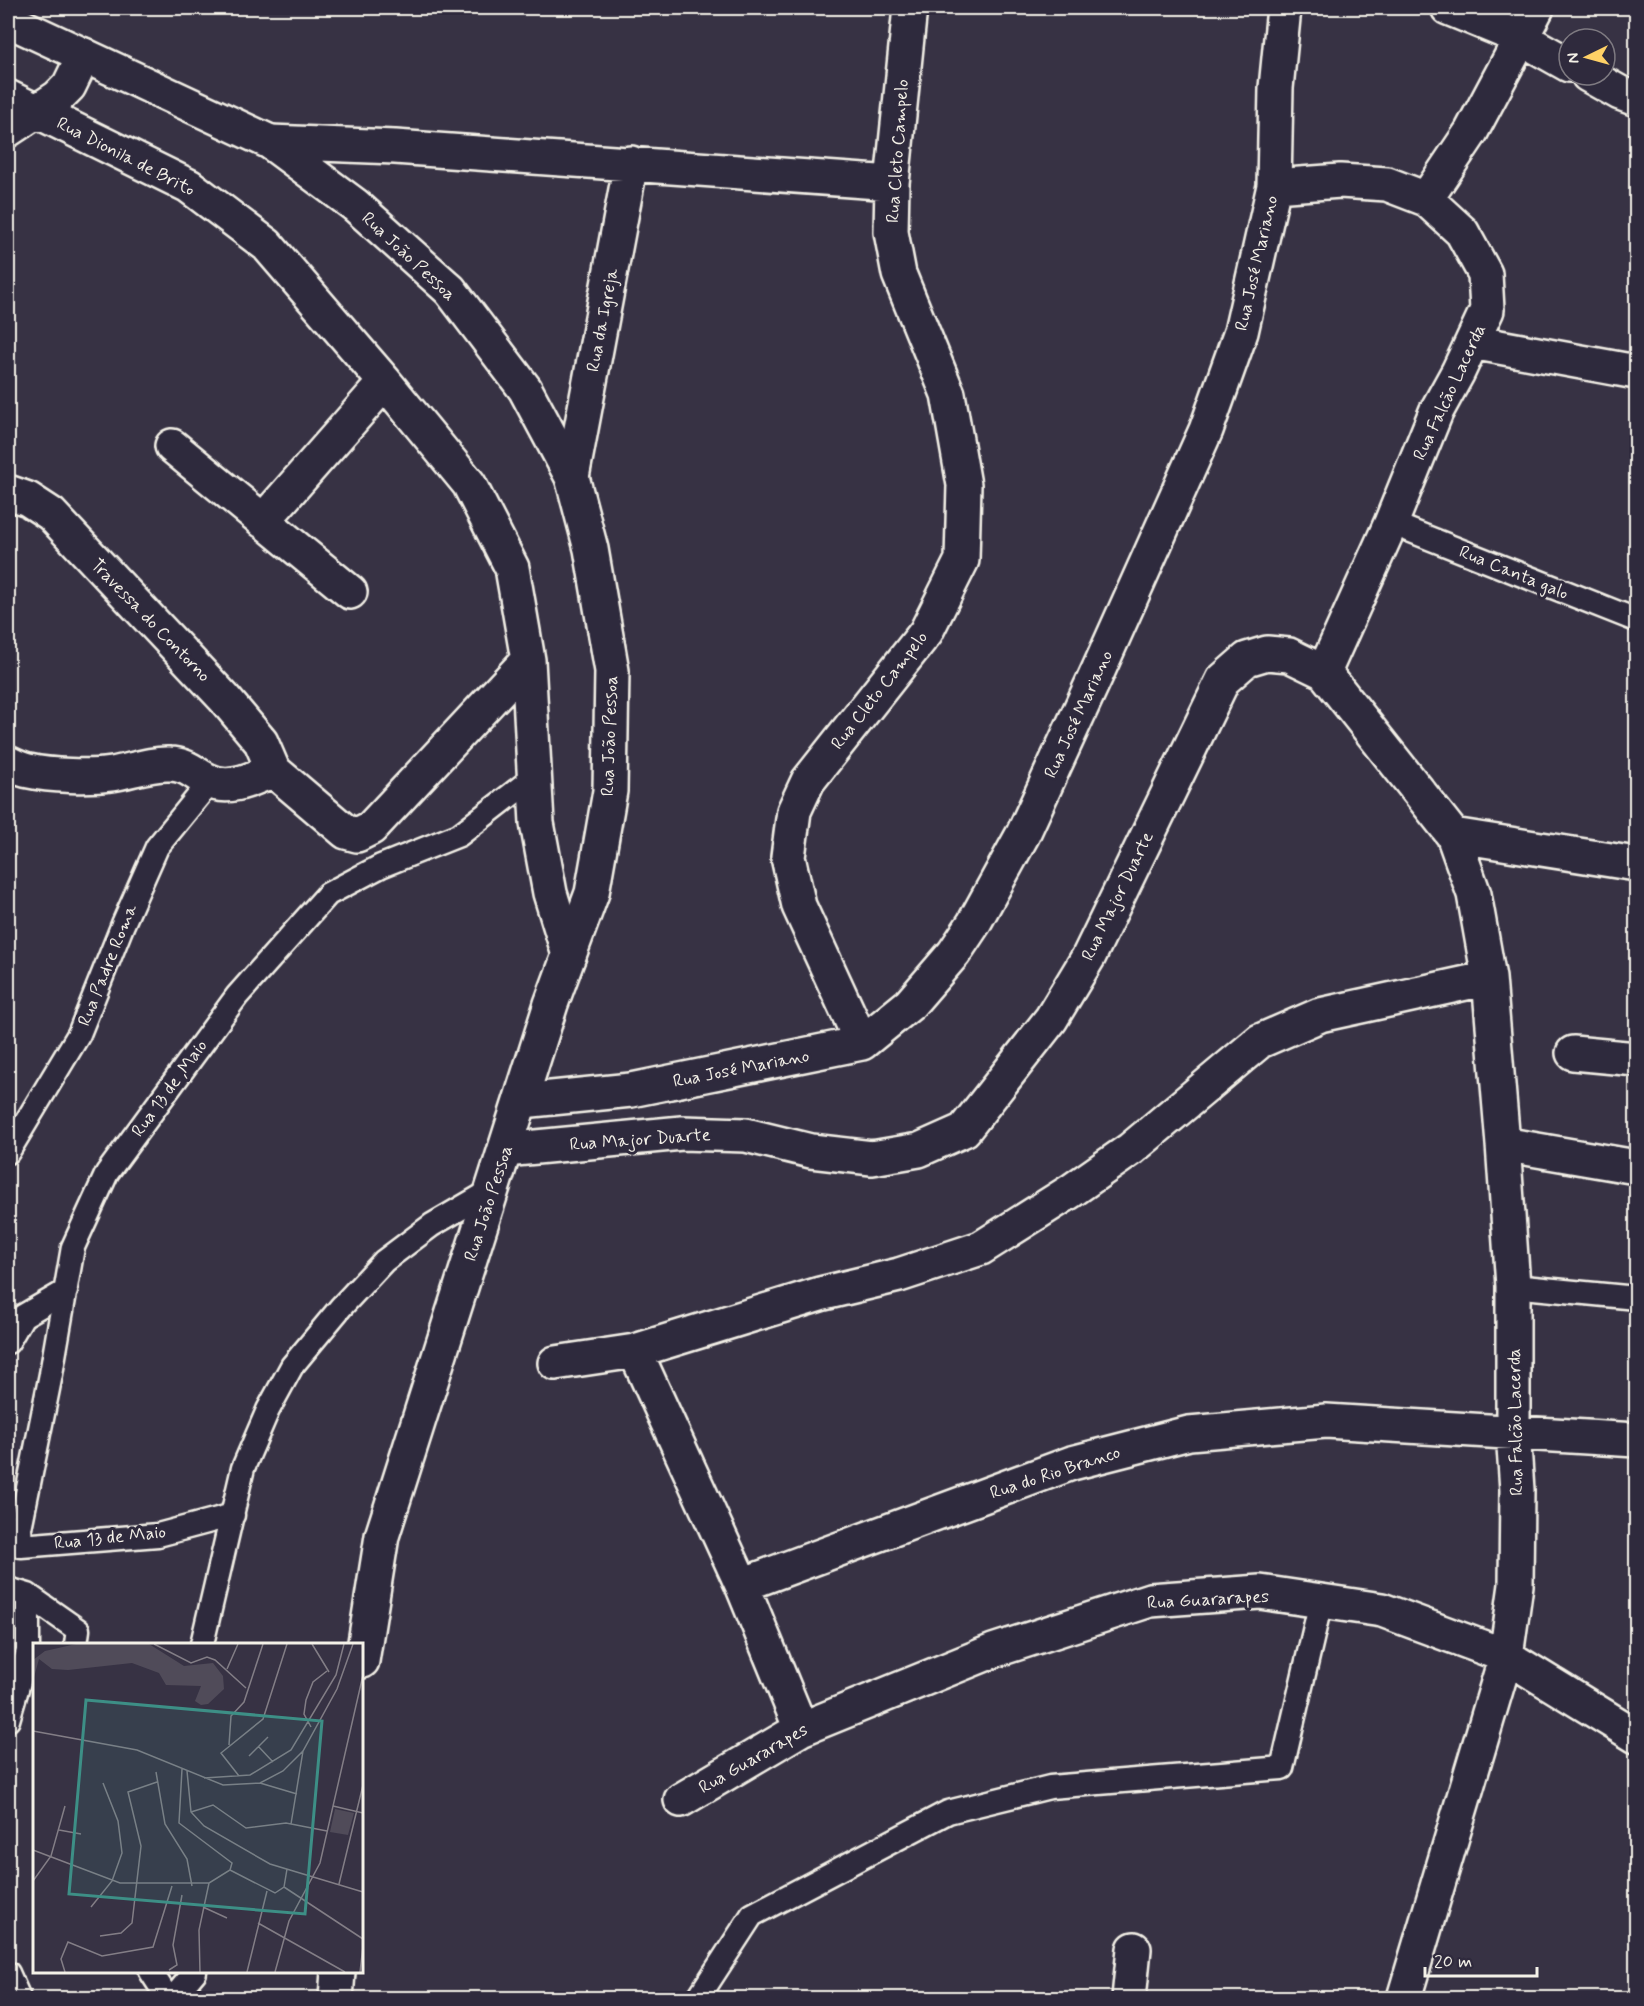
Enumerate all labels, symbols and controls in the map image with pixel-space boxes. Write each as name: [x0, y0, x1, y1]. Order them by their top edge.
north arrow: [1557, 27, 1617, 87]
text: N: [1563, 52, 1584, 64]
street label: Rua Cleto Campelo: [881, 78, 915, 224]
street label: Rua Dionila de Brito: [52, 112, 199, 202]
street label: Rua José Mariano: [1230, 193, 1284, 333]
street label: Rua João Pessoa: [356, 207, 461, 307]
street label: Rua da Igreja: [581, 266, 625, 374]
street label: Rua Falcão Lacerda: [1408, 321, 1492, 464]
street label: Rua Canta galo: [1455, 540, 1572, 606]
street label: Travessa do Contorno: [85, 554, 216, 688]
street label: Rua Cleto Campelo: [826, 626, 934, 755]
street label: Rua José Mariano: [1039, 647, 1119, 782]
street label: Rua João Pessoa: [596, 675, 624, 797]
street label: Rua Major Duarte: [1076, 828, 1160, 965]
street label: Rua Padre Roma: [73, 901, 143, 1030]
street label: Rua 13 de ,Maio: [126, 1035, 213, 1142]
street label: Rua José Mariano: [671, 1044, 811, 1094]
street label: Rua Major Duarte: [569, 1123, 711, 1157]
street label: Rua João Pessoa: [459, 1142, 519, 1264]
street label: Rua Falcão Lacerda: [1503, 1348, 1529, 1496]
street label: Rua do Rio Branco: [987, 1441, 1124, 1505]
street label: Rua 13 de Maio: [53, 1520, 167, 1556]
street label: Rua Guararapes: [1146, 1585, 1270, 1615]
inset map: [33, 1643, 363, 1973]
street label: Rua Guararapes: [695, 1718, 812, 1800]
scale bar: [1425, 1940, 1538, 1978]
text: 20 m: [1434, 1950, 1472, 1974]

